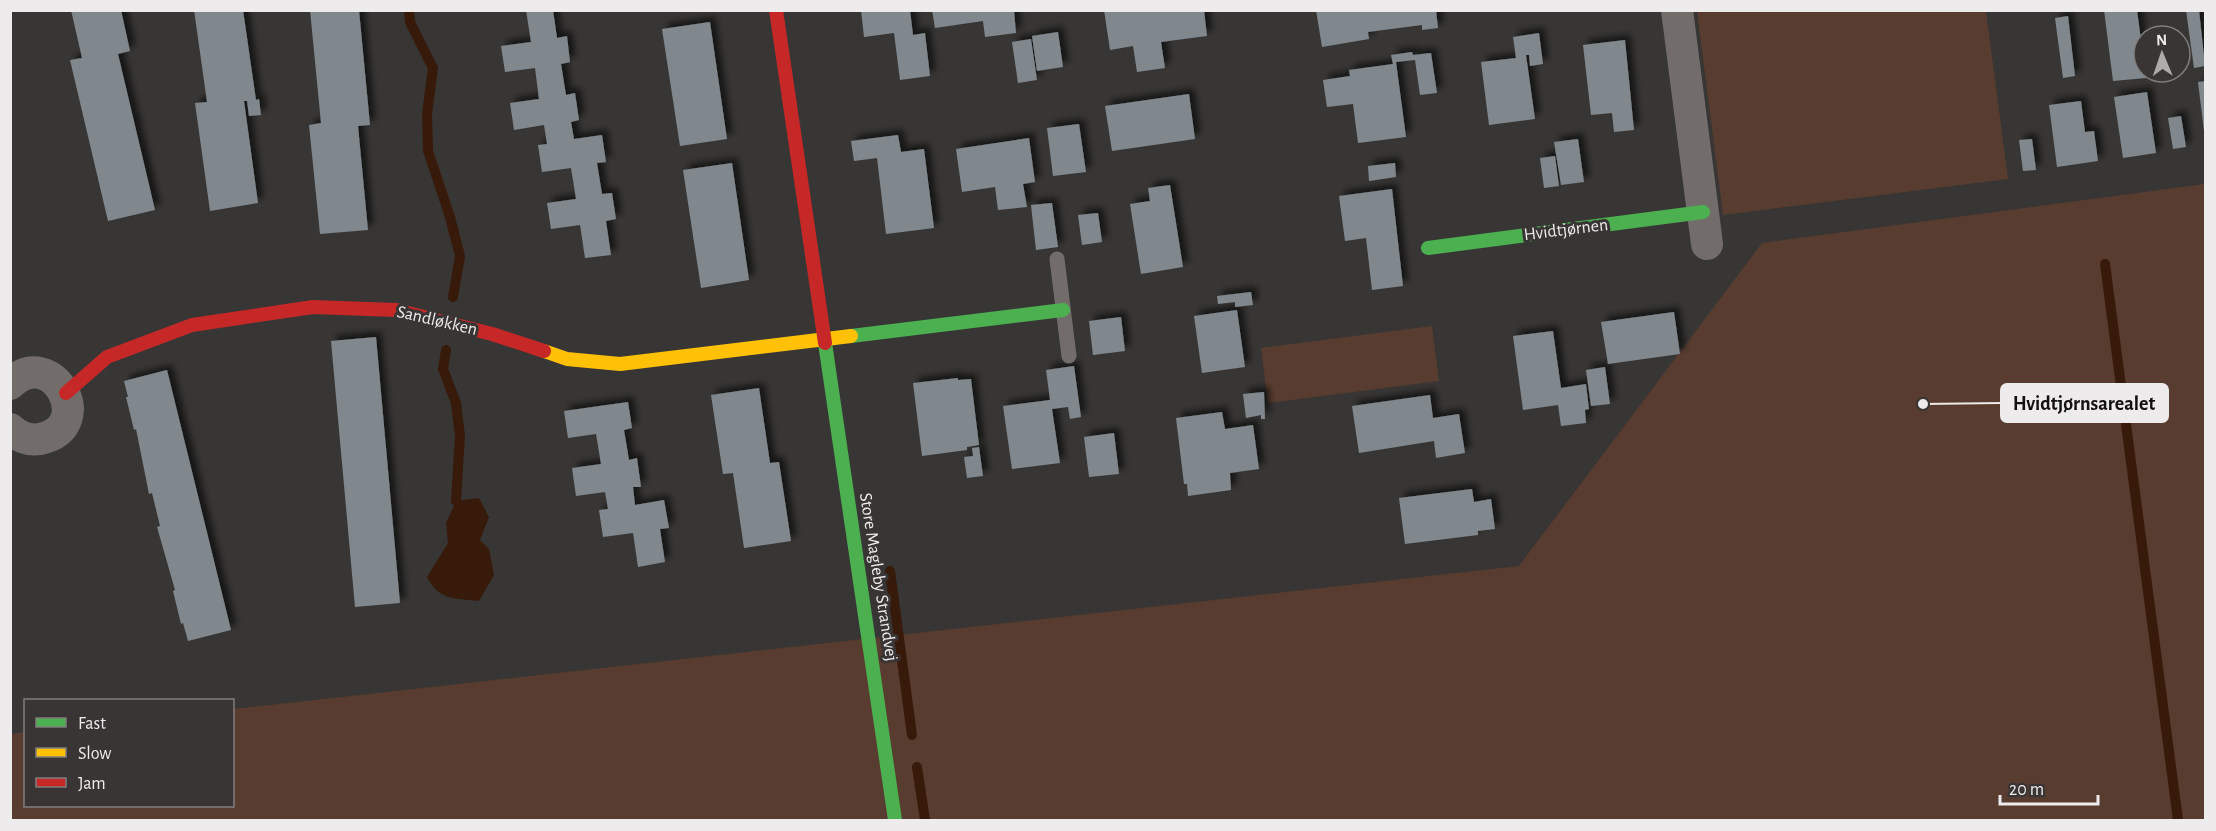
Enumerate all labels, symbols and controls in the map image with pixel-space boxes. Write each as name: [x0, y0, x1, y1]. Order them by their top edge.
north arrow: [2132, 24, 2192, 84]
text: N: [2156, 32, 2167, 48]
street label: Hvidtjørnen: [1523, 216, 1609, 244]
street label: Sandløkken: [395, 303, 479, 339]
callout: Hvidtjørnsarealet: [2001, 384, 2168, 422]
text: Hvidtjørnsarealet: [2013, 394, 2155, 414]
street label: Store Magleby Strandvej: [856, 492, 900, 662]
legend: [24, 699, 234, 807]
text: Fast: [78, 715, 106, 733]
text: Slow: [78, 745, 111, 763]
scale bar: [2000, 768, 2098, 806]
text: Jam: [78, 775, 106, 793]
text: 20 m: [2009, 781, 2044, 799]

